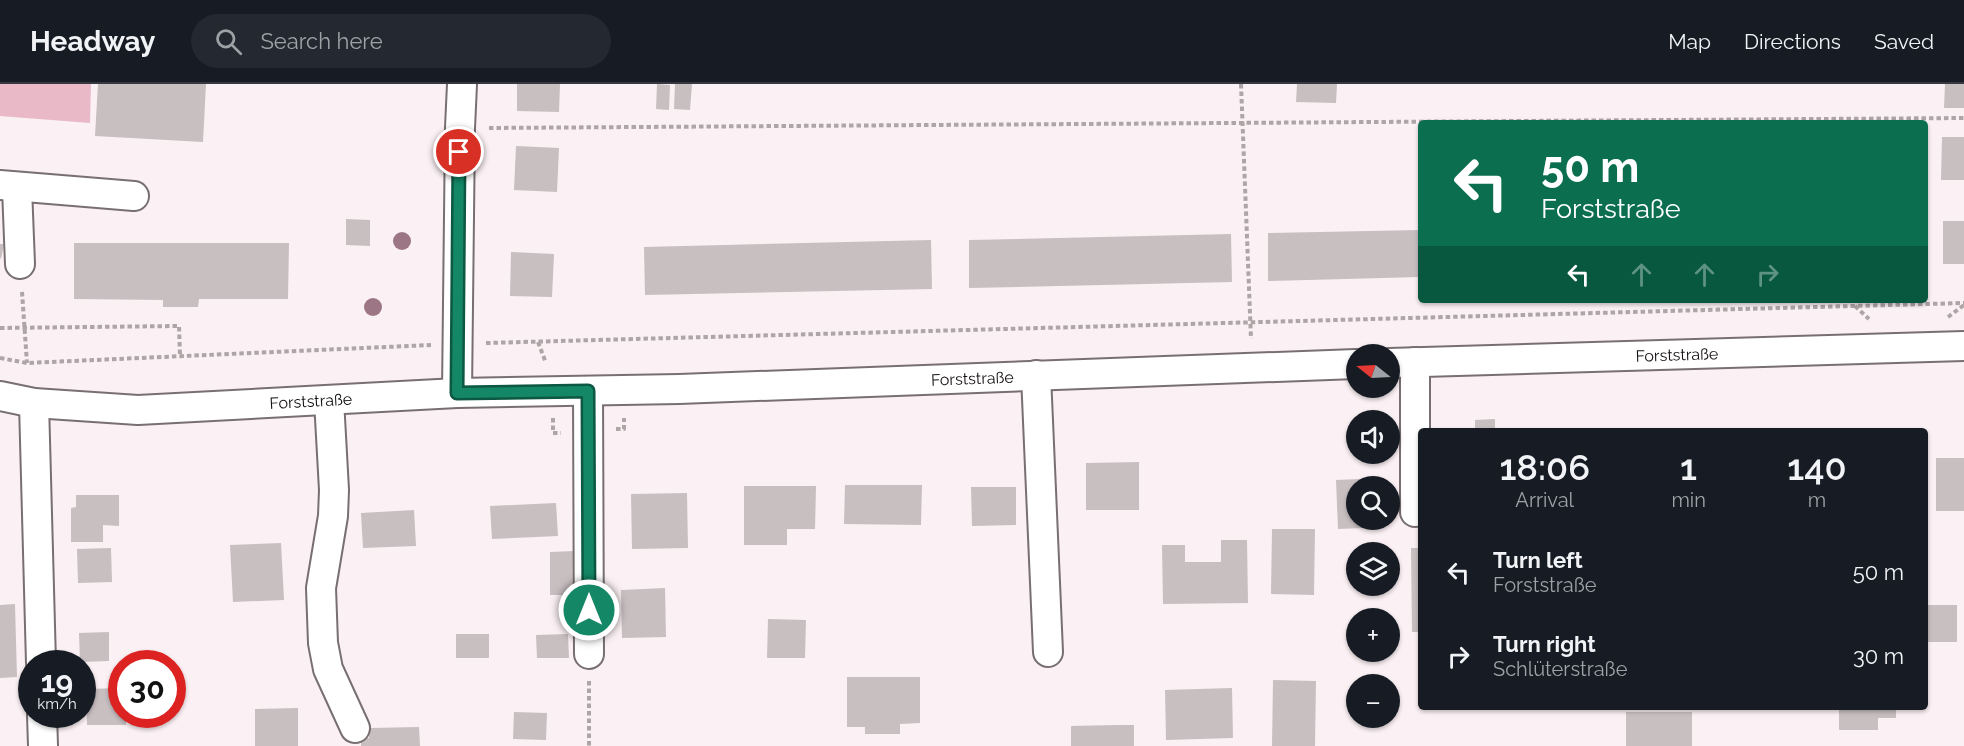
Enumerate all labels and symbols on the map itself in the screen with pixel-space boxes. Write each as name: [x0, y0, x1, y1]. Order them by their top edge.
pin: [433, 126, 484, 177]
north arrow: [1346, 344, 1400, 398]
street label: Forststraße: [1635, 344, 1719, 366]
street label: Forststraße: [931, 368, 1014, 390]
street label: Forststraße: [269, 390, 353, 413]
position arrow: [557, 578, 621, 642]
speed limit sign: 30: [108, 650, 186, 728]

